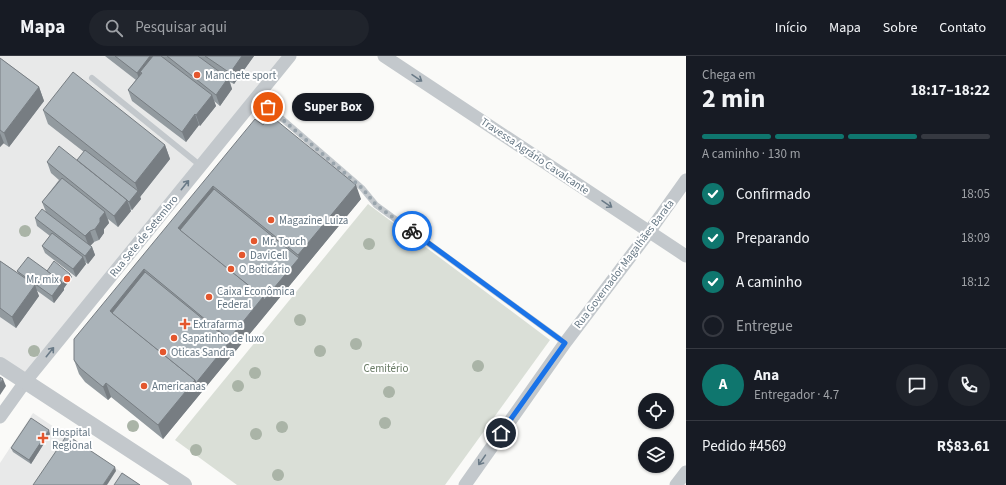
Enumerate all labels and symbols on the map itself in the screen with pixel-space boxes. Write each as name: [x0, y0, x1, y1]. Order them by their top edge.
place label: Manchete sport: [205, 68, 277, 83]
marker: Manchete sport: [192, 70, 202, 80]
one-way arrow: [411, 73, 422, 82]
pin: [251, 90, 285, 124]
callout: Super Box: [292, 93, 374, 121]
street label: Travessa Agrário Cavalcante: [478, 114, 593, 198]
one-way arrow: [180, 180, 189, 191]
street label: Rua Sete de Setembro: [106, 192, 182, 280]
street label: Rua Governador Magalhães Barata: [571, 196, 677, 332]
one-way arrow: [601, 199, 612, 208]
courier: [392, 211, 432, 251]
place label: Magazine Luiza: [279, 213, 348, 228]
marker: Magazine Luiza: [266, 215, 276, 225]
place label: Mr. Touch: [262, 234, 306, 249]
marker: Mr. Touch: [249, 236, 259, 246]
place label: DaviCell: [250, 248, 288, 263]
marker: DaviCell: [237, 250, 247, 260]
place label: O Boticário: [239, 262, 290, 277]
marker: O Boticário: [226, 264, 236, 274]
place label: Mr. mix: [26, 272, 59, 287]
marker: Mr. mix: [62, 274, 72, 284]
place label: Caixa Econômica Federal: [217, 284, 295, 312]
marker: Caixa Econômica Federal: [204, 292, 214, 302]
place label: Extrafarma: [193, 317, 243, 332]
marker: Extrafarma: [180, 319, 190, 329]
place label: Sapatinho de luxo: [182, 331, 265, 346]
marker: Sapatinho de luxo: [169, 333, 179, 343]
place label: Oticas Sandra: [171, 345, 235, 360]
one-way arrow: [45, 346, 54, 357]
marker: Oticas Sandra: [158, 347, 168, 357]
park label: Cemitério: [363, 361, 409, 376]
place label: Americanas: [152, 379, 206, 394]
marker: Americanas: [139, 381, 149, 391]
pin: [484, 416, 518, 450]
place label: Hospital Regional: [52, 425, 92, 453]
marker: Hospital Regional: [37, 432, 49, 444]
one-way arrow: [478, 455, 486, 466]

